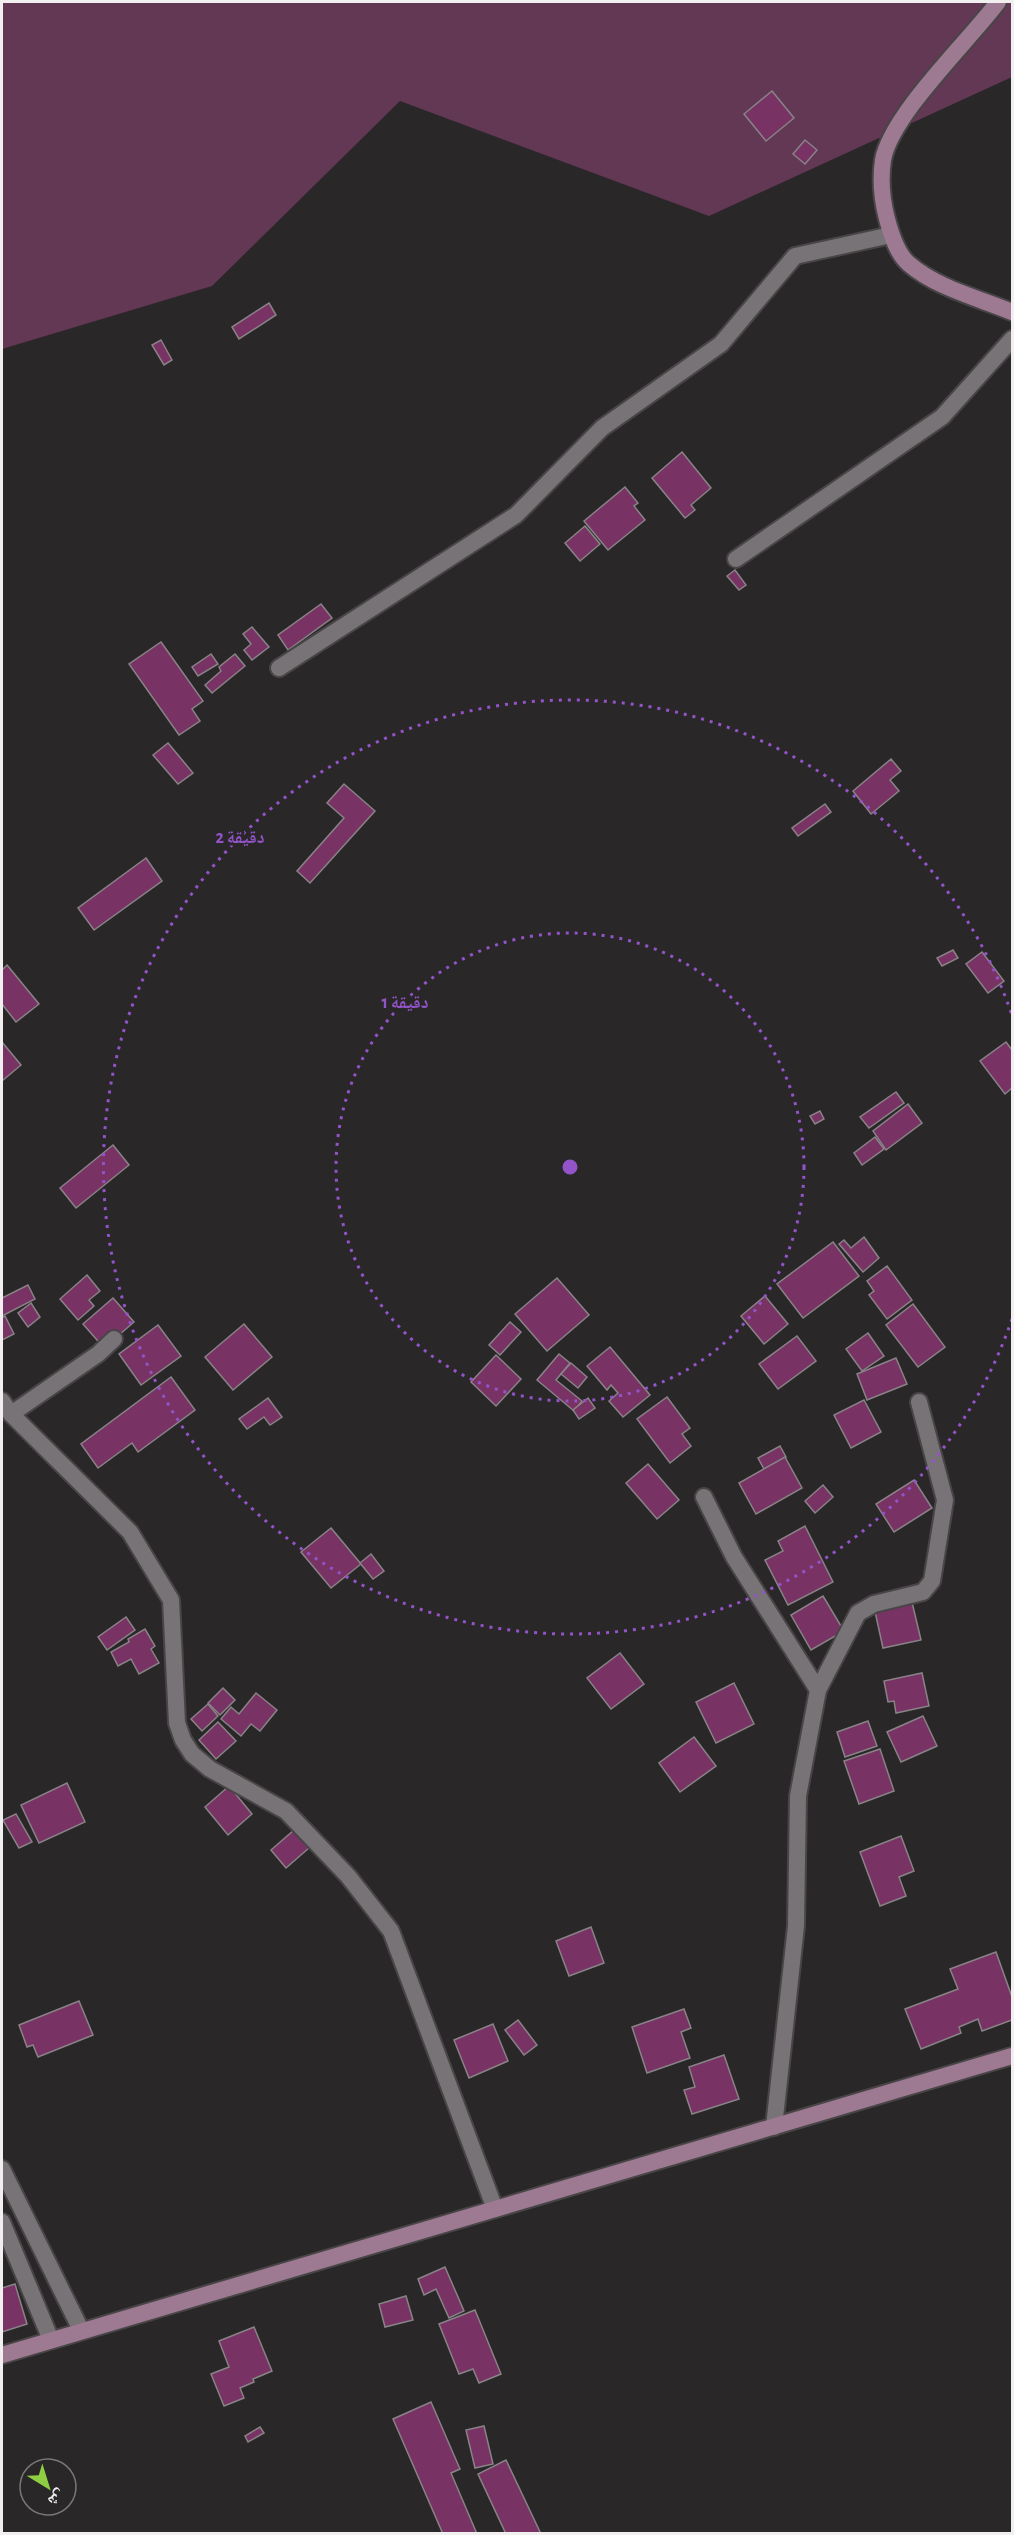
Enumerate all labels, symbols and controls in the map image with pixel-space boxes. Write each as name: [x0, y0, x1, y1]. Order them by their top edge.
text: 2 دقيقة: [215, 829, 265, 847]
text: 1 دقيقة: [381, 994, 429, 1012]
centre of rings: [560, 1157, 580, 1177]
north arrow: [18, 2457, 78, 2517]
text: ش: [44, 2486, 68, 2510]

